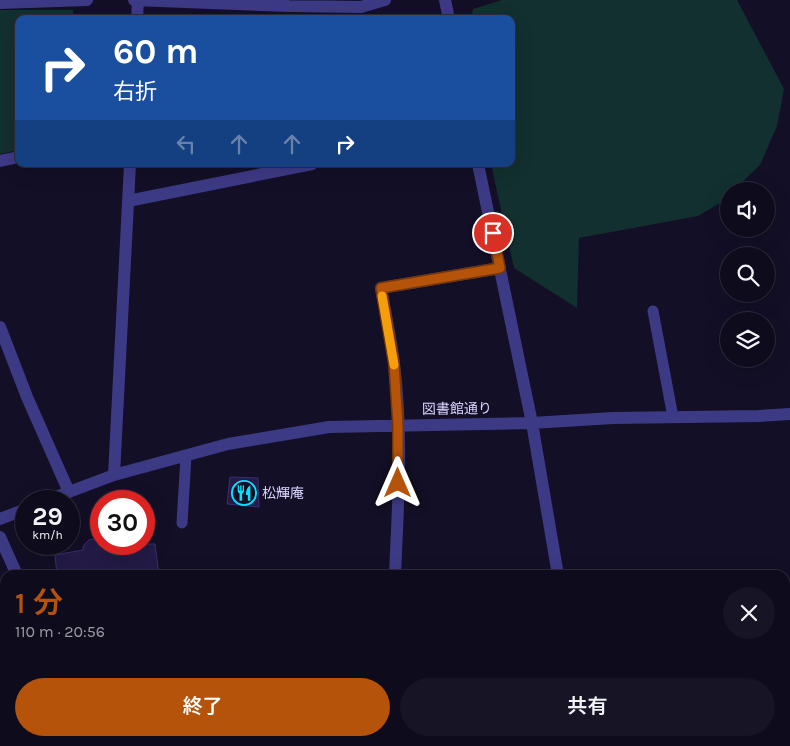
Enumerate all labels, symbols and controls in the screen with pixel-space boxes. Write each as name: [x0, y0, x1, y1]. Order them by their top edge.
text: 60 m: [113, 31, 198, 72]
icon: right: [30, 35, 95, 100]
text: 右折: [113, 79, 157, 105]
icon: left: [172, 130, 200, 158]
icon: ahead: [225, 130, 253, 158]
icon: ahead: [278, 130, 306, 158]
icon: right: [331, 130, 359, 158]
map controls: [720, 182, 775, 367]
button: sound: [720, 182, 775, 237]
pin: [472, 212, 514, 254]
icon: arrive: [479, 219, 507, 247]
button: search: [720, 247, 775, 302]
button: layers: [720, 312, 775, 367]
street label: 図書館通り: [422, 400, 492, 418]
position arrow: [371, 456, 423, 508]
restaurant icon: 松輝庵: [231, 480, 257, 506]
place label: 松輝庵: [262, 485, 304, 502]
speed limit sign: 30: [90, 490, 155, 555]
text: 29: [32, 502, 63, 531]
text: km/h: [32, 528, 63, 542]
text: 1 分: [15, 585, 63, 621]
button: close: [723, 587, 775, 639]
text: 110 m · 20:56: [15, 622, 105, 641]
button: 終了: [15, 678, 390, 736]
button: 共有: [400, 678, 775, 736]

